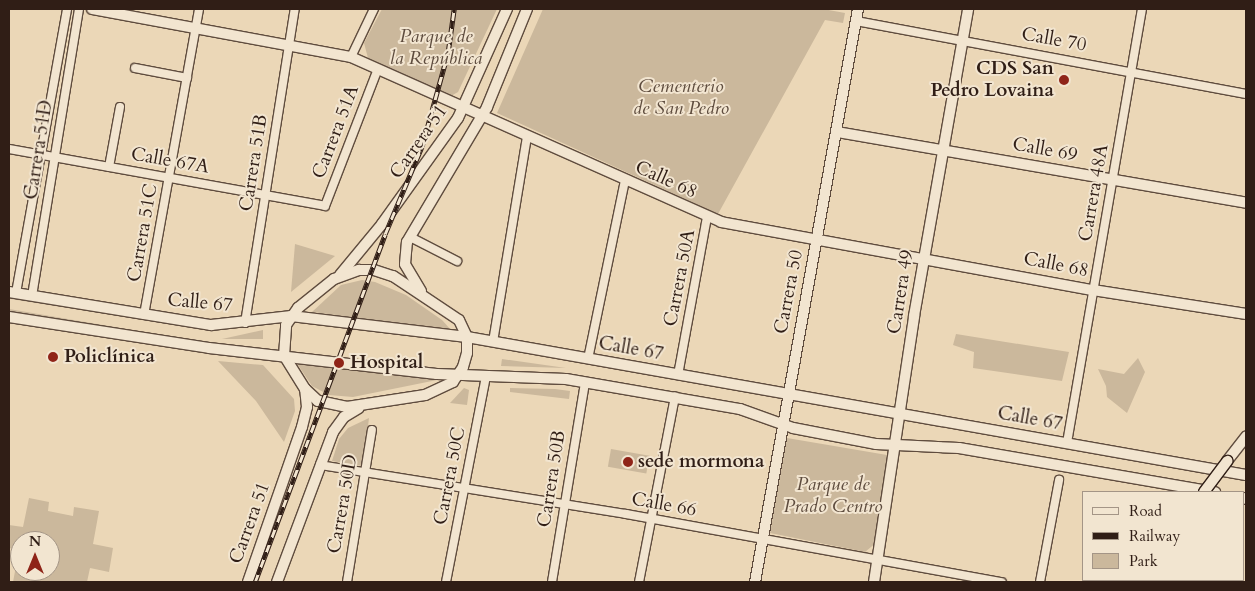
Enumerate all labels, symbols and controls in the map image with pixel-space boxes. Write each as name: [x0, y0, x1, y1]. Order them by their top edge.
street label: Calle 70: [1020, 23, 1088, 57]
park label: Parque de la República: [390, 26, 482, 70]
place label: CDS San Pedro Lovaina: [931, 58, 1054, 102]
marker: CDS San Pedro Lovaina: [1058, 74, 1070, 86]
park label: Cementerio de San Pedro: [633, 76, 729, 120]
street label: Carrera 51A: [308, 82, 364, 182]
street label: Carrera 51D: [20, 99, 58, 201]
street label: Carrera 51: [385, 101, 453, 183]
street label: Carrera 51B: [235, 113, 273, 213]
street label: Calle 69: [1011, 133, 1079, 167]
street label: Calle 67A: [129, 143, 211, 179]
street label: Carrera 48A: [1074, 143, 1114, 243]
street label: Calle 68: [631, 156, 701, 204]
street label: Carrera 51C: [123, 182, 163, 284]
street label: Carrera 50A: [659, 228, 701, 328]
street label: Carrera 50: [770, 248, 808, 336]
street label: Carrera 49: [883, 248, 919, 336]
street label: Calle 68: [1022, 248, 1090, 282]
street label: Calle 67: [166, 289, 234, 317]
street label: Calle 67: [597, 332, 665, 366]
place label: Policlínica: [64, 346, 155, 368]
marker: Policlínica: [46, 350, 60, 364]
place label: Hospital: [350, 352, 423, 374]
marker: Hospital: [332, 356, 346, 370]
street label: Calle 67: [996, 402, 1064, 436]
street label: Carrera 50C: [429, 425, 471, 527]
street label: Carrera 50B: [533, 429, 571, 529]
place label: sede mormona: [638, 451, 764, 473]
street label: Carrera 50D: [323, 453, 363, 555]
marker: sede mormona: [622, 456, 634, 468]
park label: Parque de Prado Centro: [784, 474, 882, 518]
street label: Carrera 51: [225, 479, 275, 567]
street label: Calle 66: [630, 488, 698, 522]
legend: [1082, 491, 1245, 581]
text: Road: [1129, 501, 1162, 521]
text: Railway: [1129, 526, 1180, 546]
north arrow: [10, 531, 60, 581]
text: N: [29, 532, 41, 551]
text: Park: [1129, 551, 1158, 571]

